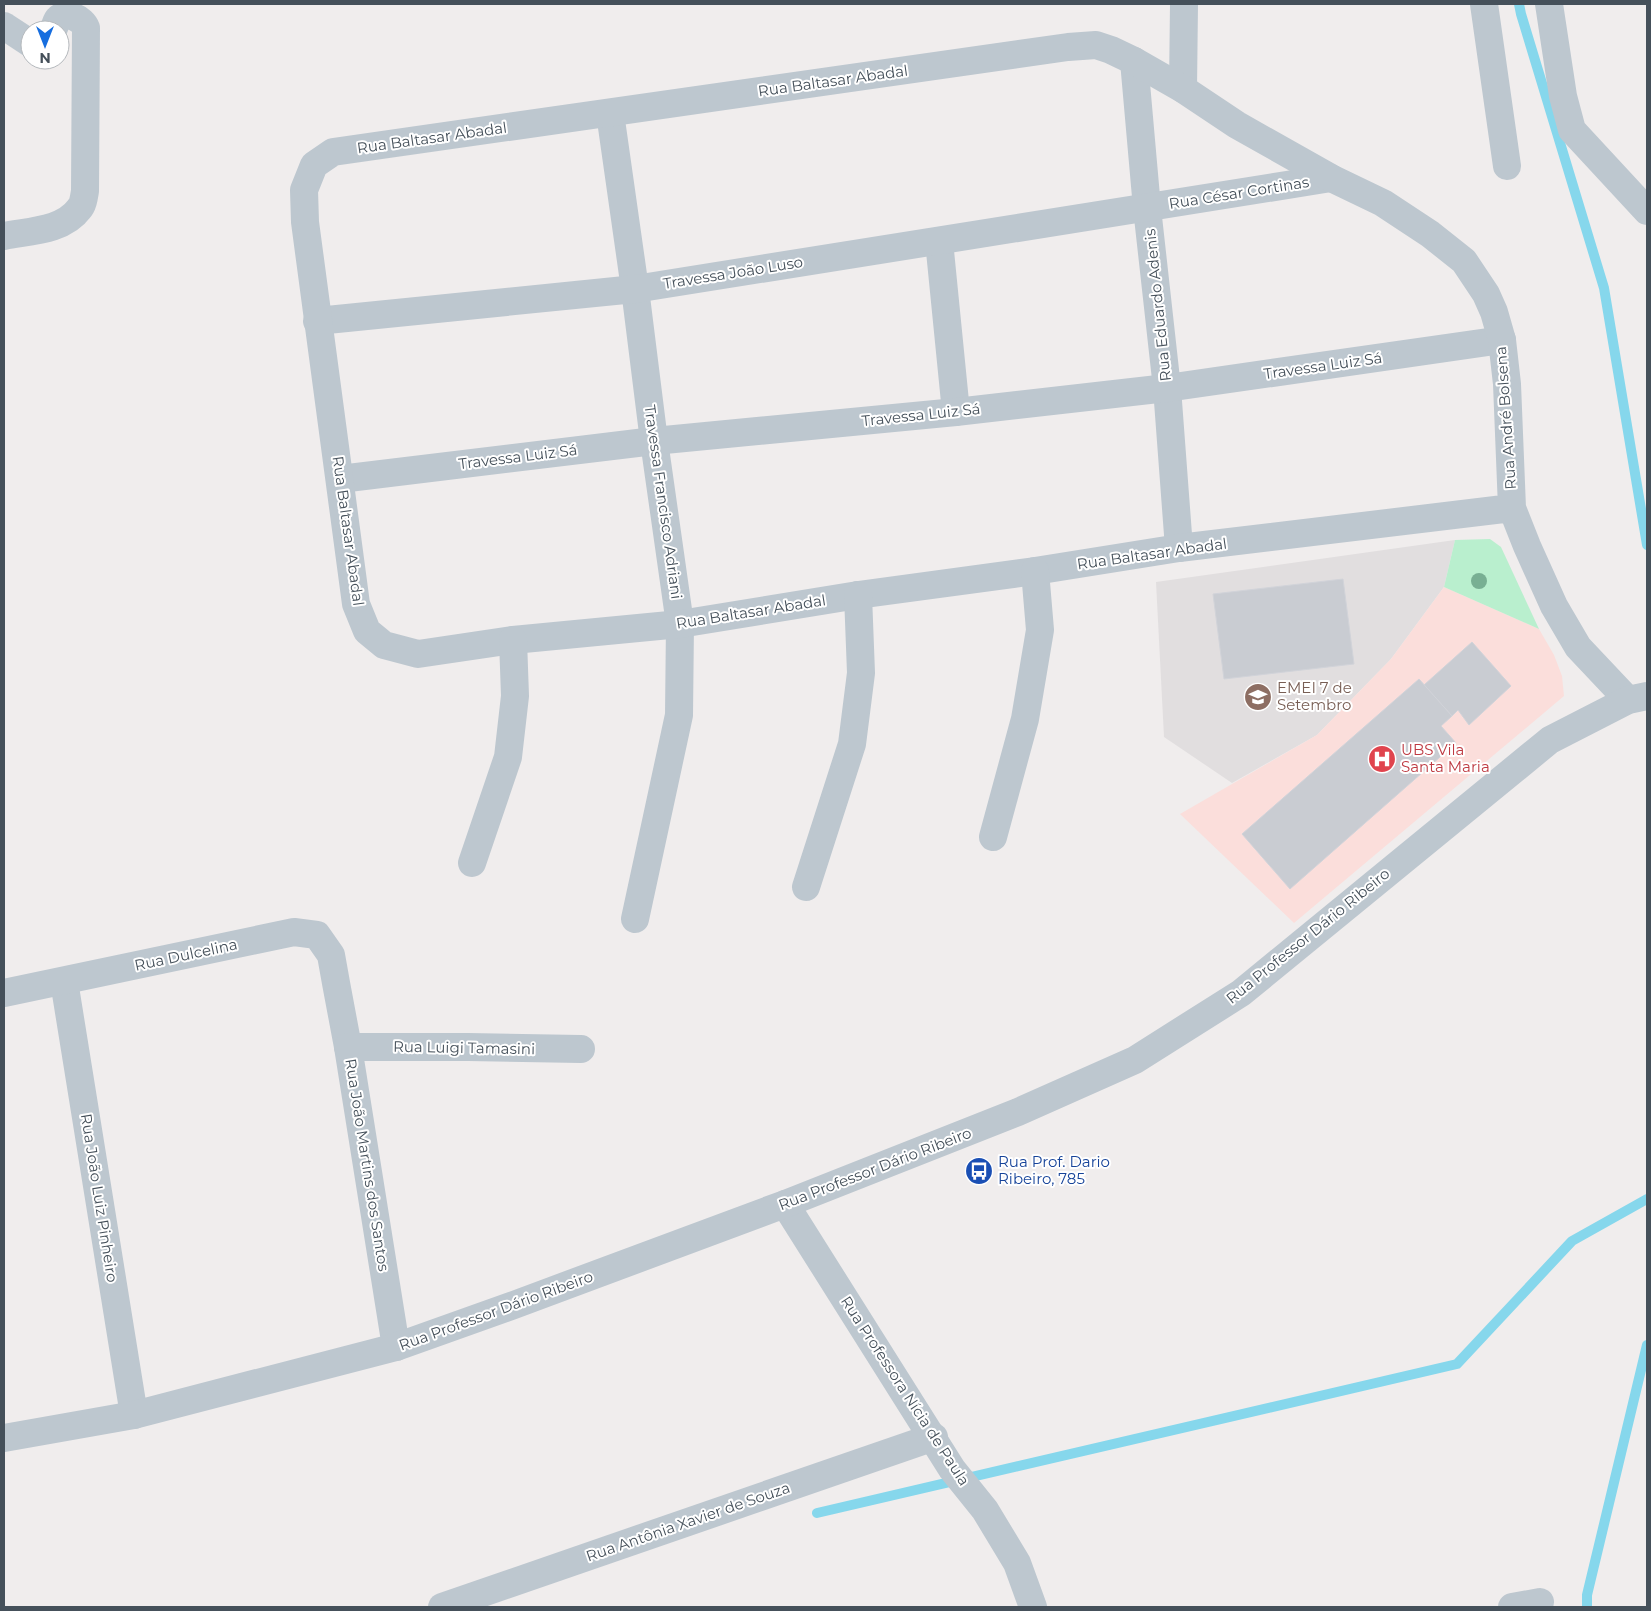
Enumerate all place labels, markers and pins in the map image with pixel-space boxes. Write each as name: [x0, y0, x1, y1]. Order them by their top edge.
place label: EMEI 7 de Setembro: [1277, 678, 1352, 714]
school or university icon: EMEI 7 de Setembro: [1243, 682, 1273, 712]
place label: UBS Vila Santa Maria: [1401, 740, 1490, 776]
hospital icon: UBS Vila Santa Maria: [1367, 744, 1397, 774]
place label: Rua Prof. Dario Ribeiro, 785: [998, 1152, 1110, 1188]
bus stop icon: Rua Prof. Dario Ribeiro, 785: [964, 1156, 994, 1186]

